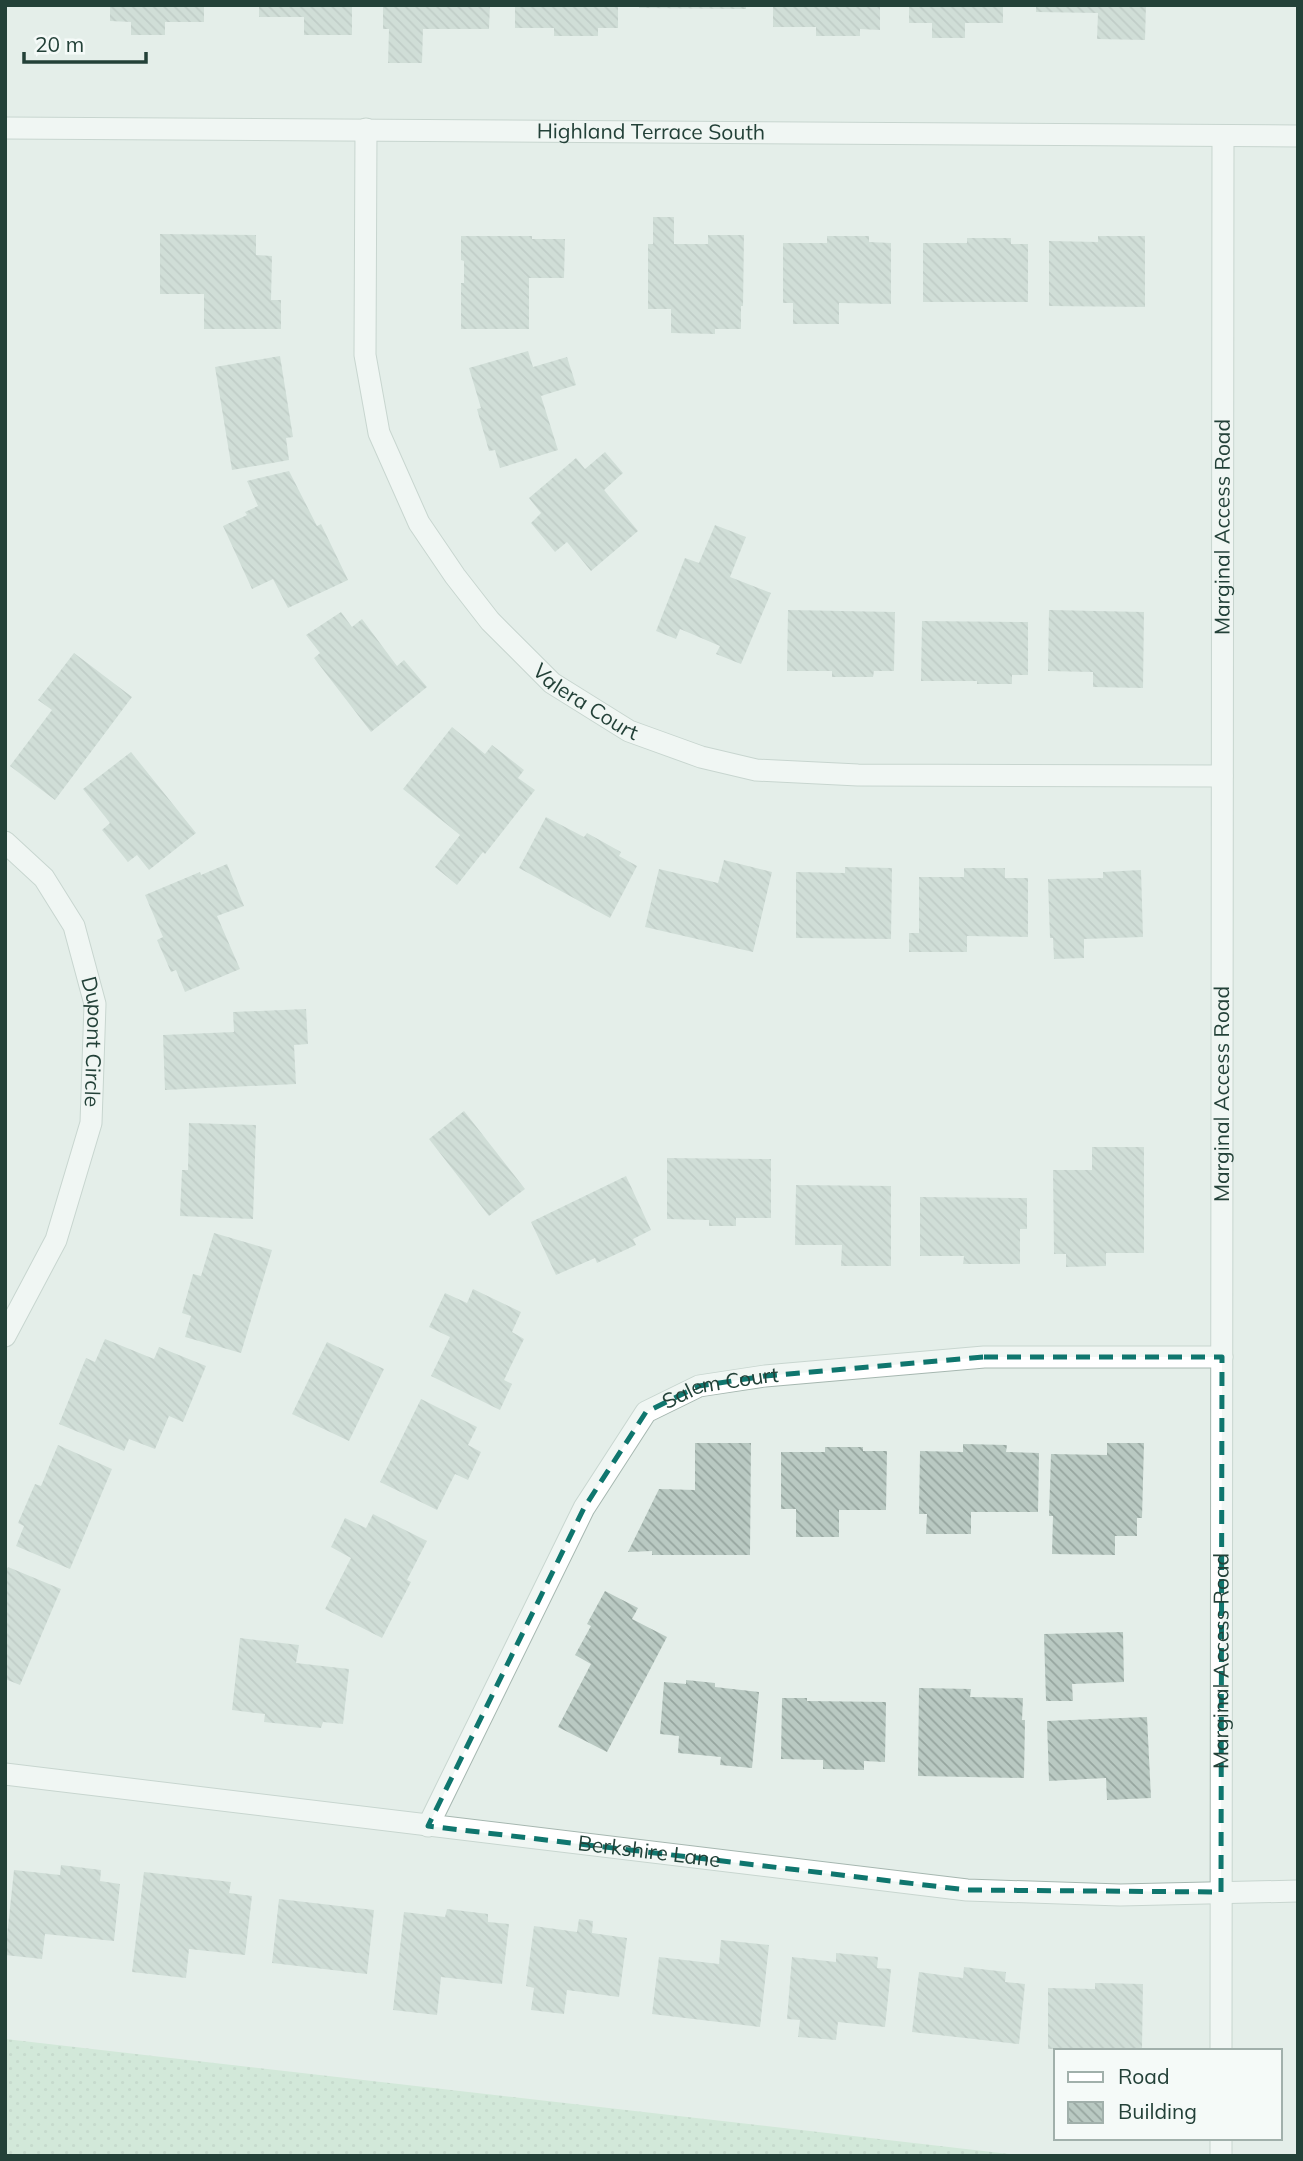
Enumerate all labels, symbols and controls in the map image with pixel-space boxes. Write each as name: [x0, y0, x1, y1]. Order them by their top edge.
scale bar: [24, 21, 147, 65]
text: 20 m: [35, 31, 84, 57]
street label: Highland Terrace South: [537, 117, 765, 145]
street label: Marginal Access Road: [1208, 419, 1235, 635]
street label: Valera Court: [528, 657, 642, 745]
street label: Dupont Circle: [76, 973, 109, 1108]
street label: Marginal Access Road: [1208, 986, 1234, 1202]
street label: Salem Court: [658, 1361, 779, 1414]
street label: Marginal Access Road: [1207, 1553, 1234, 1769]
street label: Berkshire Lane: [576, 1829, 722, 1872]
legend: [1054, 2049, 1282, 2140]
text: Road: [1118, 2063, 1169, 2089]
text: Building: [1118, 2098, 1197, 2124]

